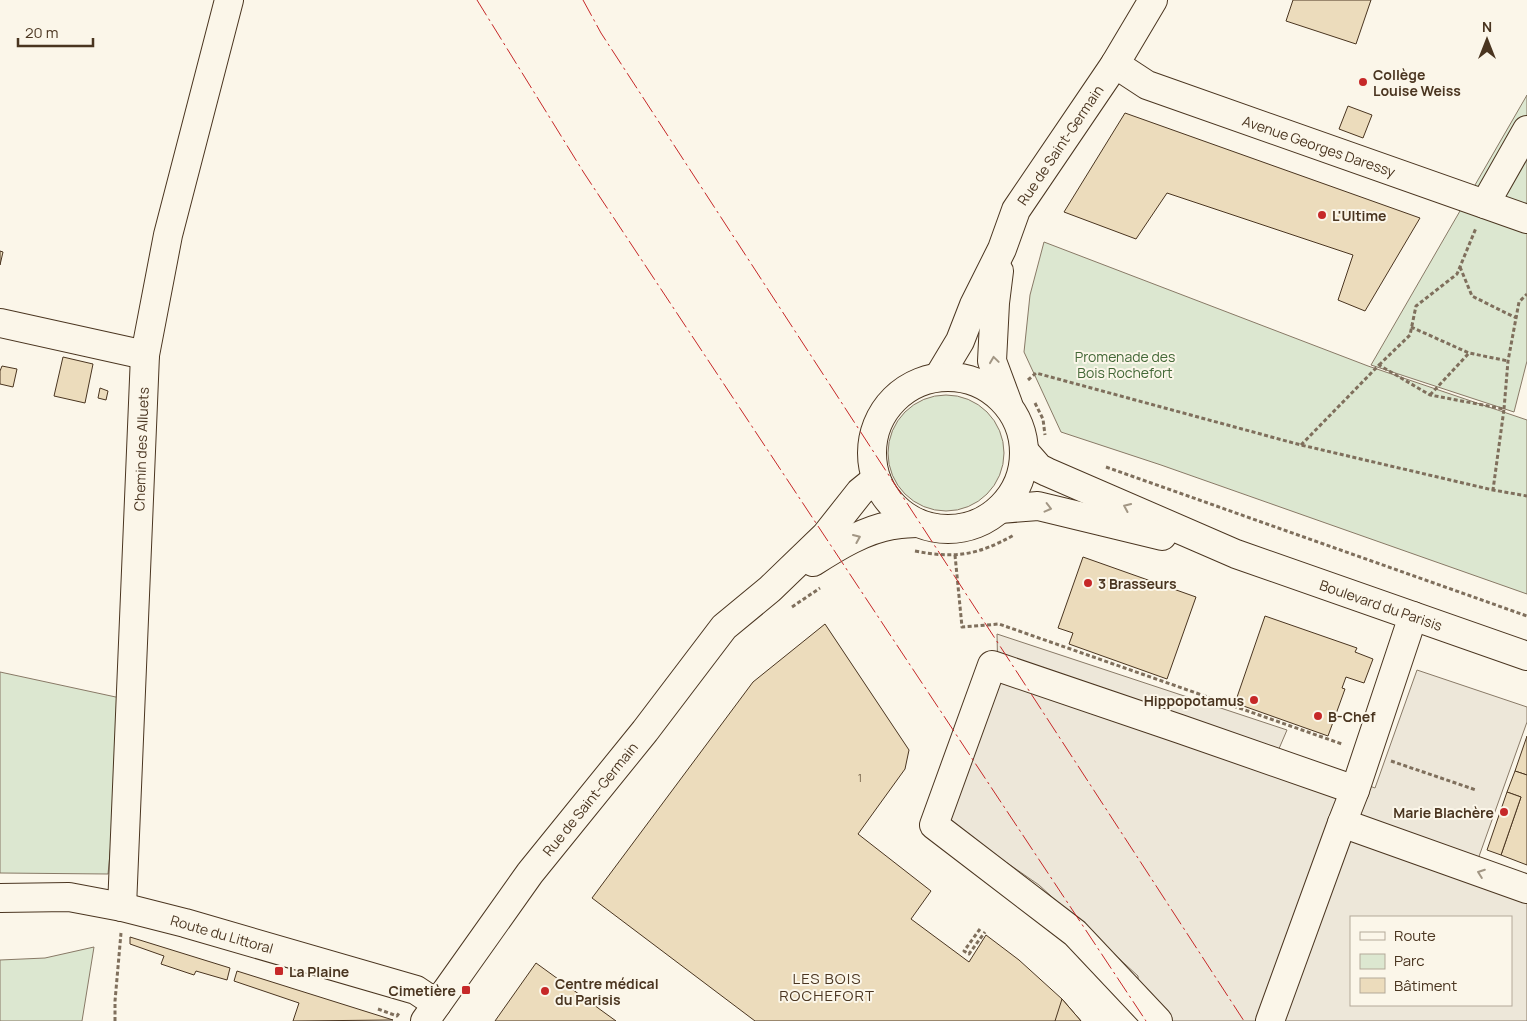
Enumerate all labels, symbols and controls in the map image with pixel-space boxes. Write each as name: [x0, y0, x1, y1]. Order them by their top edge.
scale bar: [18, 15, 92, 47]
north arrow: [1462, 15, 1512, 65]
text: N: [1482, 17, 1492, 36]
text: 20 m: [25, 22, 58, 43]
place label: Collège Louise Weiss: [1373, 65, 1461, 100]
marker: Collège Louise Weiss: [1357, 76, 1369, 88]
street label: Rue de Saint-Germain: [1013, 81, 1107, 209]
street label: Avenue Georges Daressy: [1240, 111, 1399, 181]
place label: L'Ultime: [1332, 206, 1386, 225]
marker: L'Ultime: [1316, 209, 1328, 221]
park label: Promenade des Bois Rochefort: [1075, 347, 1175, 382]
one-way arrow: [989, 355, 1000, 363]
street label: Chemin des Alluets: [129, 387, 153, 511]
one-way arrow: [1044, 502, 1053, 513]
one-way arrow: [1123, 502, 1132, 513]
one-way arrow: [852, 533, 861, 544]
place label: 3 Brasseurs: [1098, 574, 1177, 593]
street label: Boulevard du Parisis: [1317, 575, 1445, 635]
marker: 3 Brasseurs: [1082, 577, 1094, 589]
place label: Hippopotamus: [1144, 691, 1244, 710]
marker: Hippopotamus: [1248, 694, 1260, 706]
place label: B-Chef: [1328, 707, 1376, 726]
marker: B-Chef: [1312, 710, 1324, 722]
street label: Rue de Saint-Germain: [538, 738, 642, 860]
house number: 1: [858, 770, 862, 785]
place label: Marie Blachère: [1393, 803, 1494, 822]
marker: Marie Blachère: [1498, 806, 1510, 818]
one-way arrow: [1477, 869, 1486, 879]
street label: Route du Littoral: [168, 910, 276, 958]
legend: [1350, 916, 1512, 1006]
text: Route: [1394, 925, 1436, 946]
text: Parc: [1394, 950, 1425, 971]
place label: La Plaine: [289, 962, 349, 981]
marker: La Plaine: [273, 965, 285, 977]
district label: LES BOIS ROCHEFORT: [779, 968, 875, 1006]
place label: Centre médical du Parisis: [555, 974, 659, 1009]
text: Bâtiment: [1394, 975, 1457, 996]
place label: Cimetière: [389, 981, 456, 1000]
marker: Cimetière: [460, 984, 472, 996]
marker: Centre médical du Parisis: [539, 985, 551, 997]

